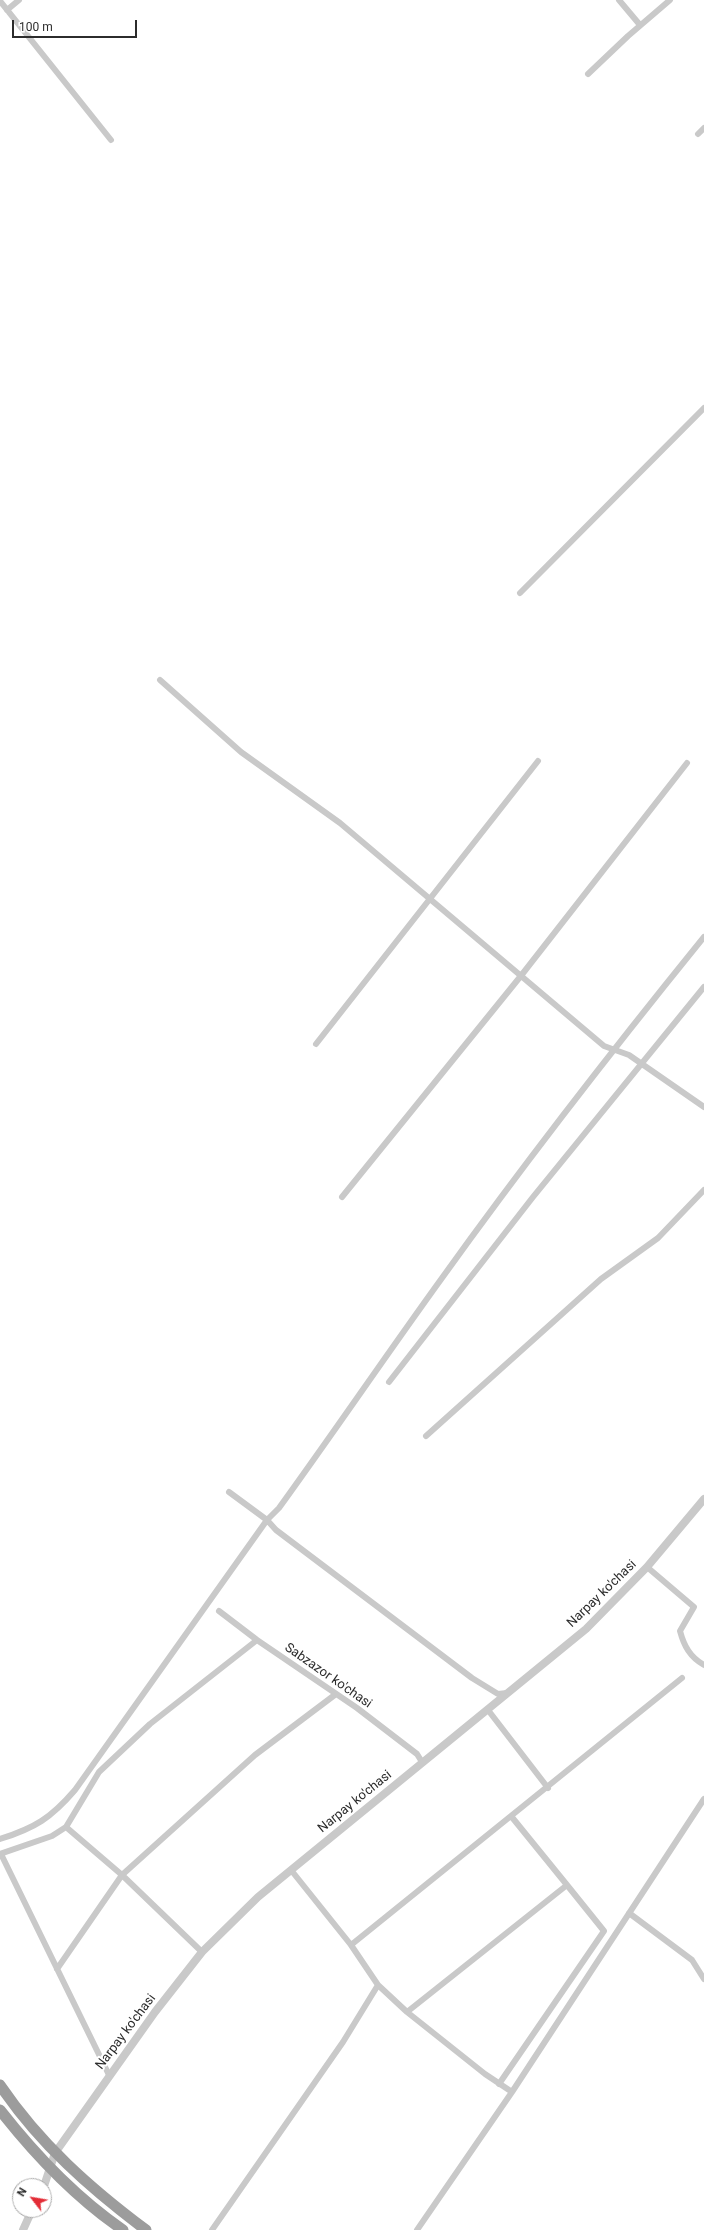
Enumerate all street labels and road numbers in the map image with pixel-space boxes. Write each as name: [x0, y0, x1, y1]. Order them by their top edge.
street label: Narpay ko'chasi: [564, 1557, 640, 1631]
street label: Sabzazor ko'chasi: [281, 1640, 375, 1712]
street label: Narpay ko'chasi: [315, 1768, 395, 1836]
street label: Narpay ko'chasi: [93, 1991, 159, 2073]

